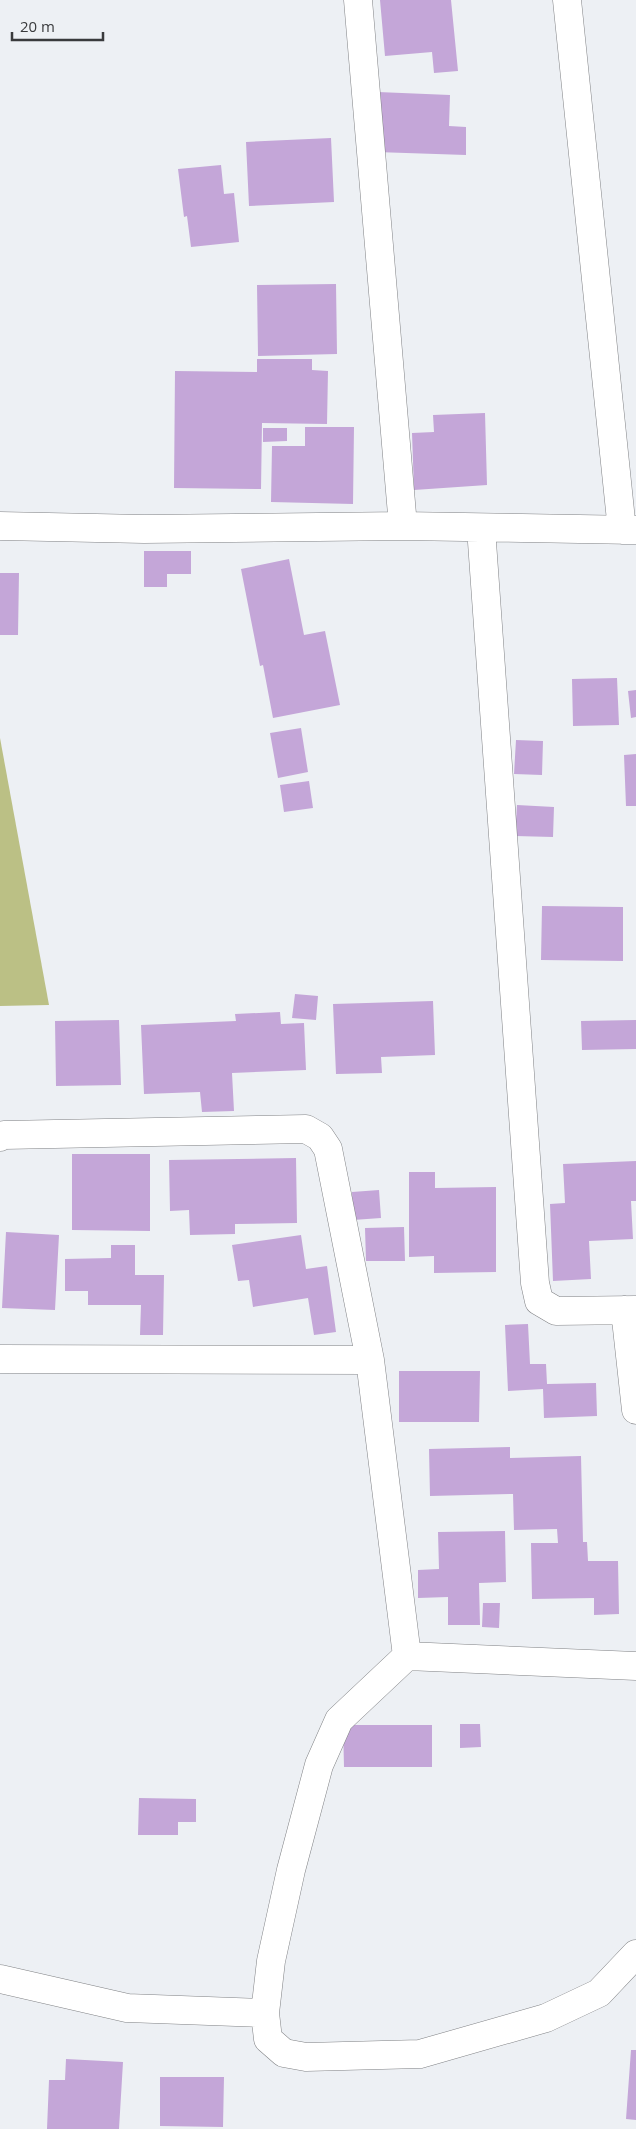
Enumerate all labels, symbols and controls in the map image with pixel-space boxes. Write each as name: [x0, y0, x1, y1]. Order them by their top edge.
scale bar: [12, 10, 104, 42]
text: 20 m: [20, 16, 55, 36]

